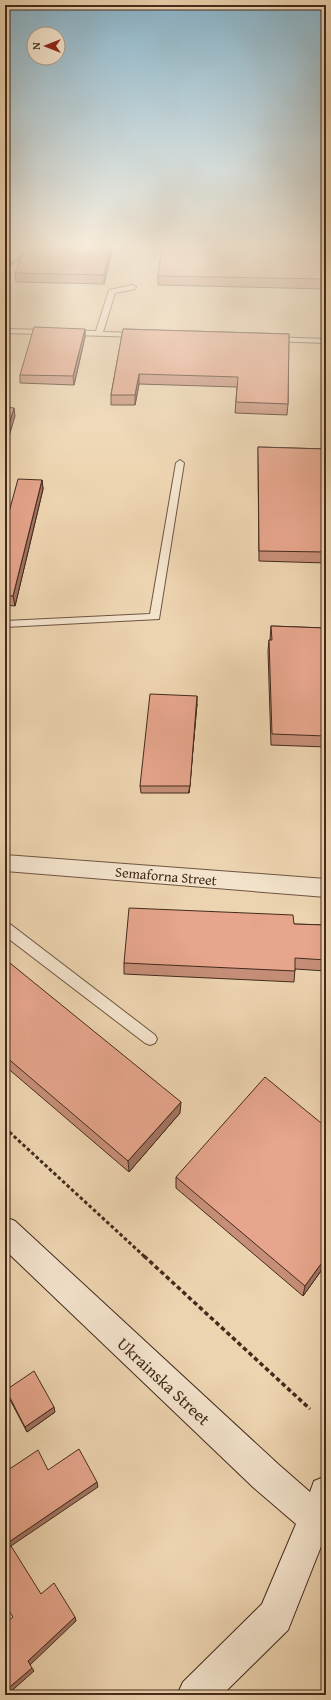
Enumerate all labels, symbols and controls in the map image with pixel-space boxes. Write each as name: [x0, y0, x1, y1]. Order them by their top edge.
north arrow: [26, 26, 66, 66]
text: N: [28, 42, 44, 50]
street label: Semaforna Street: [114, 862, 218, 890]
street label: Ukrainska Street: [112, 1331, 216, 1431]

